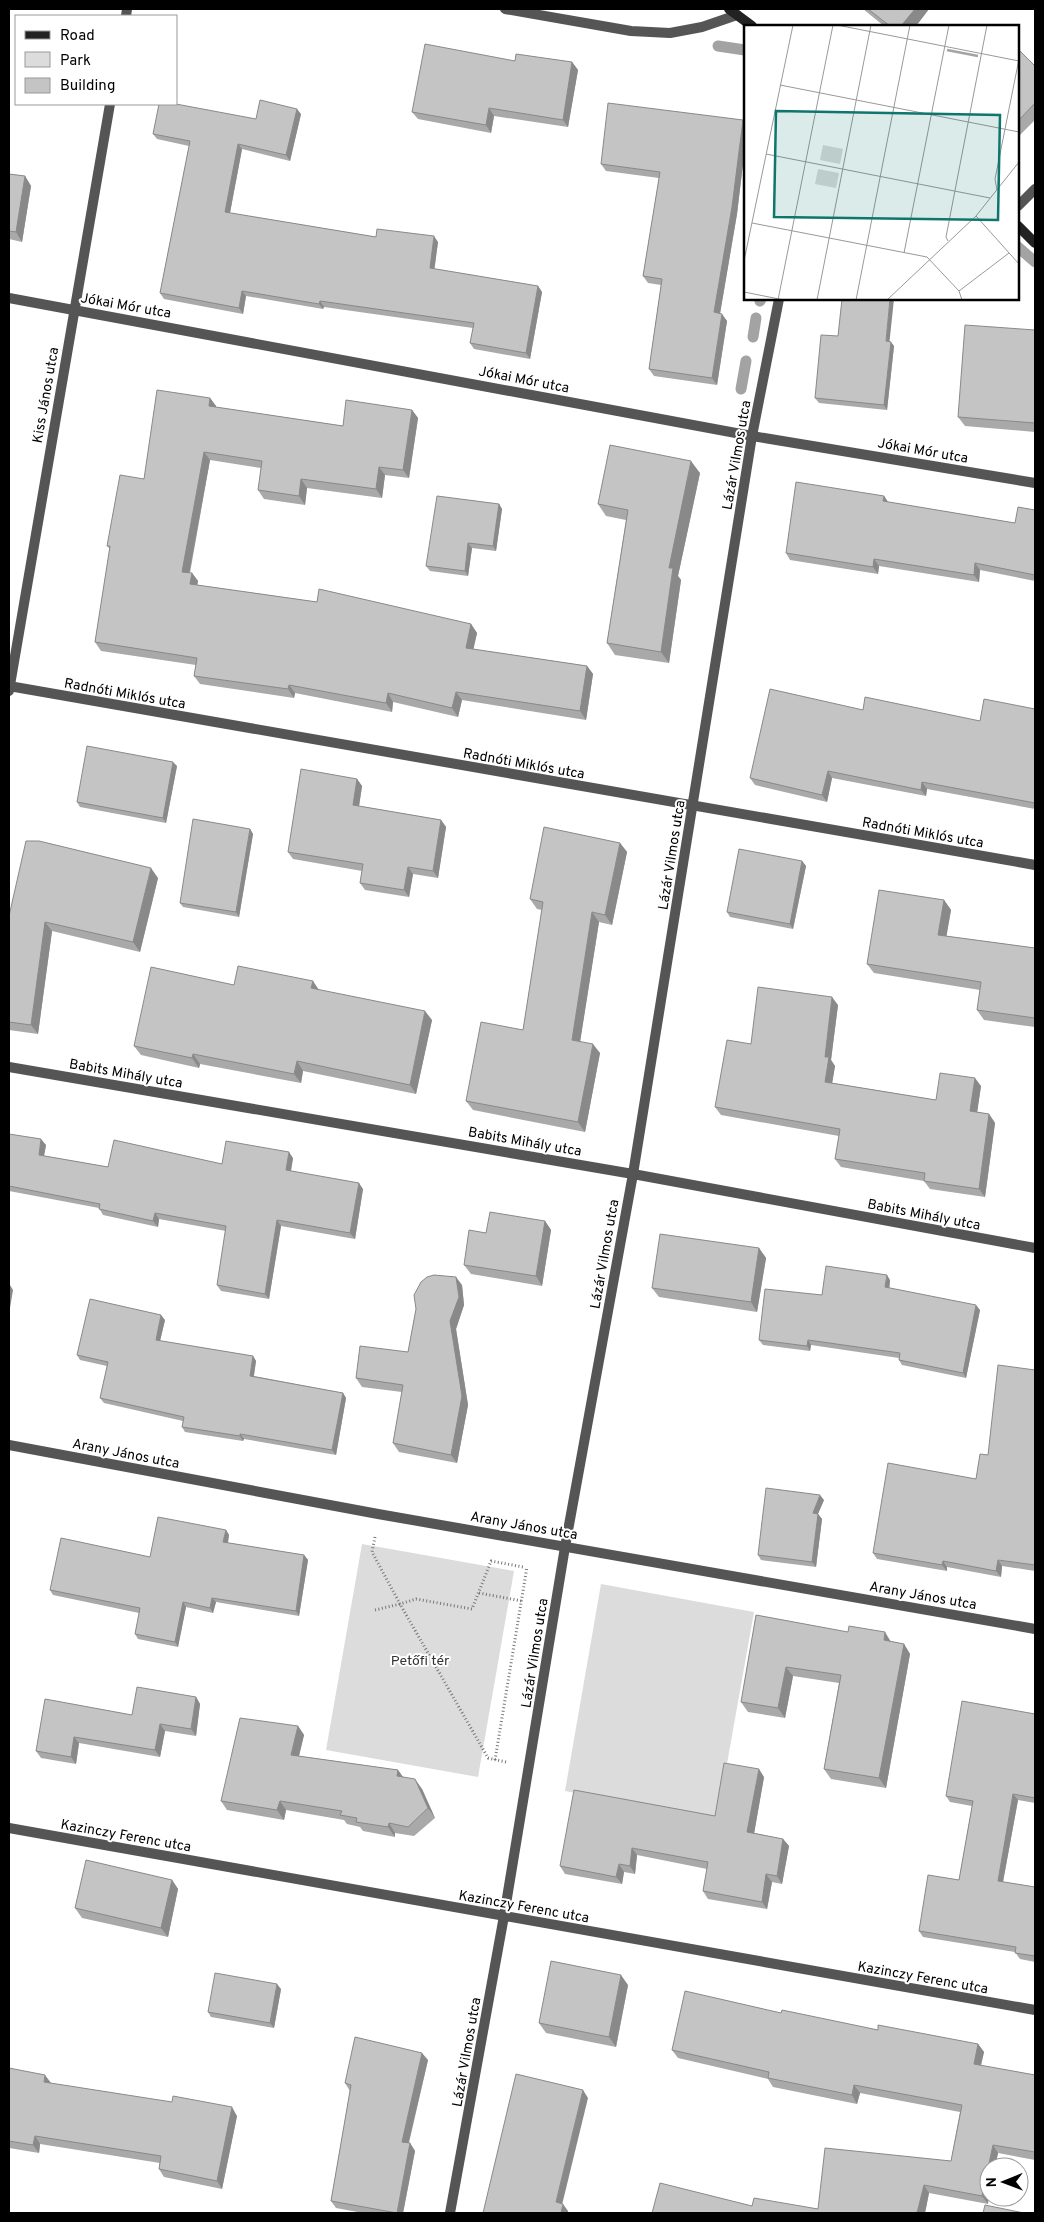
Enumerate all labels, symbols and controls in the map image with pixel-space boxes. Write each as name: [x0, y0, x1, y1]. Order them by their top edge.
legend: [15, 15, 178, 105]
inset map: [744, 25, 1019, 300]
text: Road: [60, 27, 95, 46]
text: Park: [60, 52, 91, 71]
text: Building: [60, 77, 115, 96]
street label: Jókai Mór utca: [79, 290, 172, 323]
street label: Kiss János utca: [30, 346, 63, 445]
street label: Jókai Mór utca: [477, 363, 570, 398]
street label: Lázár Vilmos utca: [719, 399, 755, 511]
street label: Jókai Mór utca: [876, 435, 969, 468]
street label: Radnóti Miklós utca: [63, 675, 187, 714]
street label: Radnóti Miklós utca: [462, 745, 586, 784]
street label: Lázár Vilmos utca: [655, 799, 690, 911]
street label: Radnóti Miklós utca: [861, 814, 985, 853]
street label: Babits Mihály utca: [68, 1056, 184, 1093]
street label: Babits Mihály utca: [467, 1124, 583, 1161]
street label: Babits Mihály utca: [866, 1196, 982, 1235]
street label: Lázár Vilmos utca: [587, 1198, 623, 1310]
street label: Arany János utca: [71, 1436, 181, 1473]
street label: Arany János utca: [469, 1509, 579, 1544]
street label: Arany János utca: [868, 1579, 978, 1614]
street label: Lázár Vilmos utca: [518, 1597, 553, 1709]
park label: Petőfi tér: [391, 1653, 450, 1670]
street label: Kazinczy Ferenc utca: [59, 1817, 192, 1856]
street label: Kazinczy Ferenc utca: [457, 1888, 590, 1927]
street label: Kazinczy Ferenc utca: [856, 1959, 989, 1998]
street label: Lázár Vilmos utca: [449, 1996, 485, 2108]
north arrow: [979, 2157, 1029, 2207]
text: N: [984, 2177, 1001, 2187]

